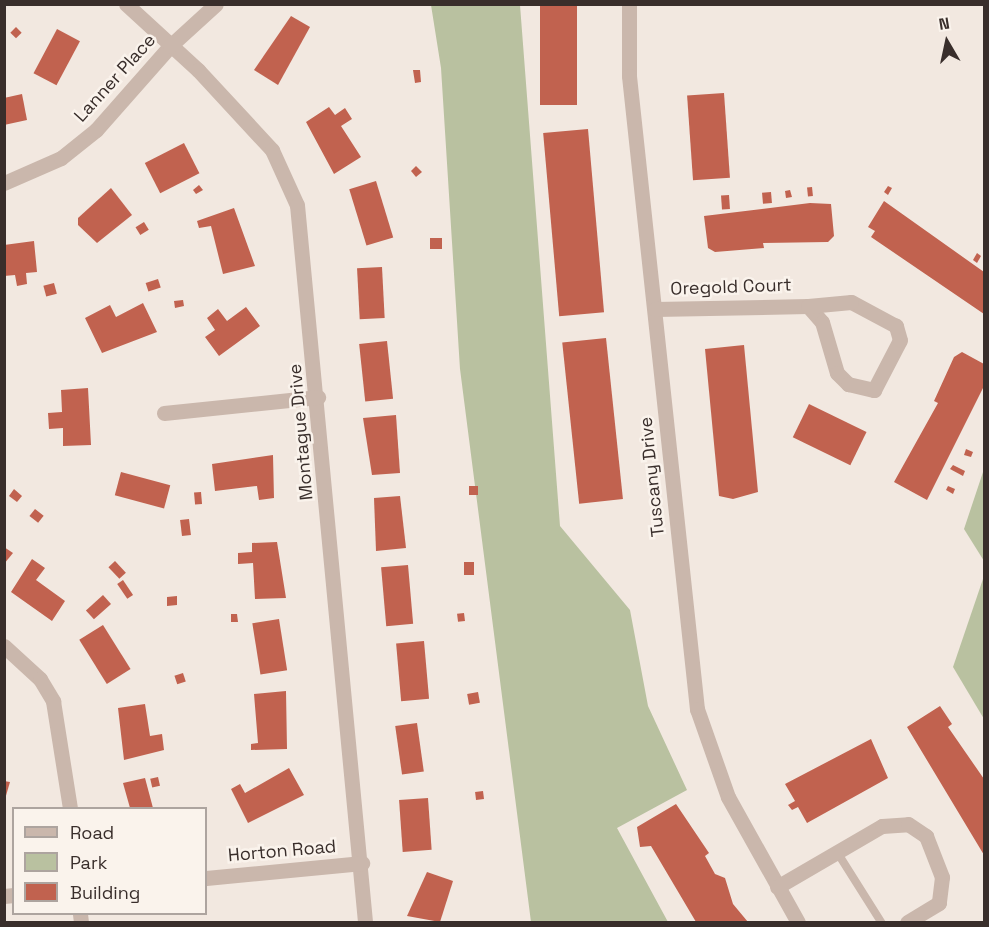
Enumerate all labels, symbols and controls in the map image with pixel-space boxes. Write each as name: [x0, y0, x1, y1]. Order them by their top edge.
north arrow: [917, 12, 977, 72]
text: N: [937, 13, 951, 35]
street label: Lanner Place: [70, 30, 160, 126]
street label: Oregold Court: [670, 274, 792, 300]
street label: Montague Drive: [284, 363, 318, 501]
street label: Tuscany Drive: [635, 416, 669, 538]
legend: [12, 807, 207, 915]
text: Road: [70, 821, 114, 844]
street label: Horton Road: [227, 836, 337, 866]
text: Park: [70, 851, 107, 874]
text: Building: [70, 881, 140, 904]

